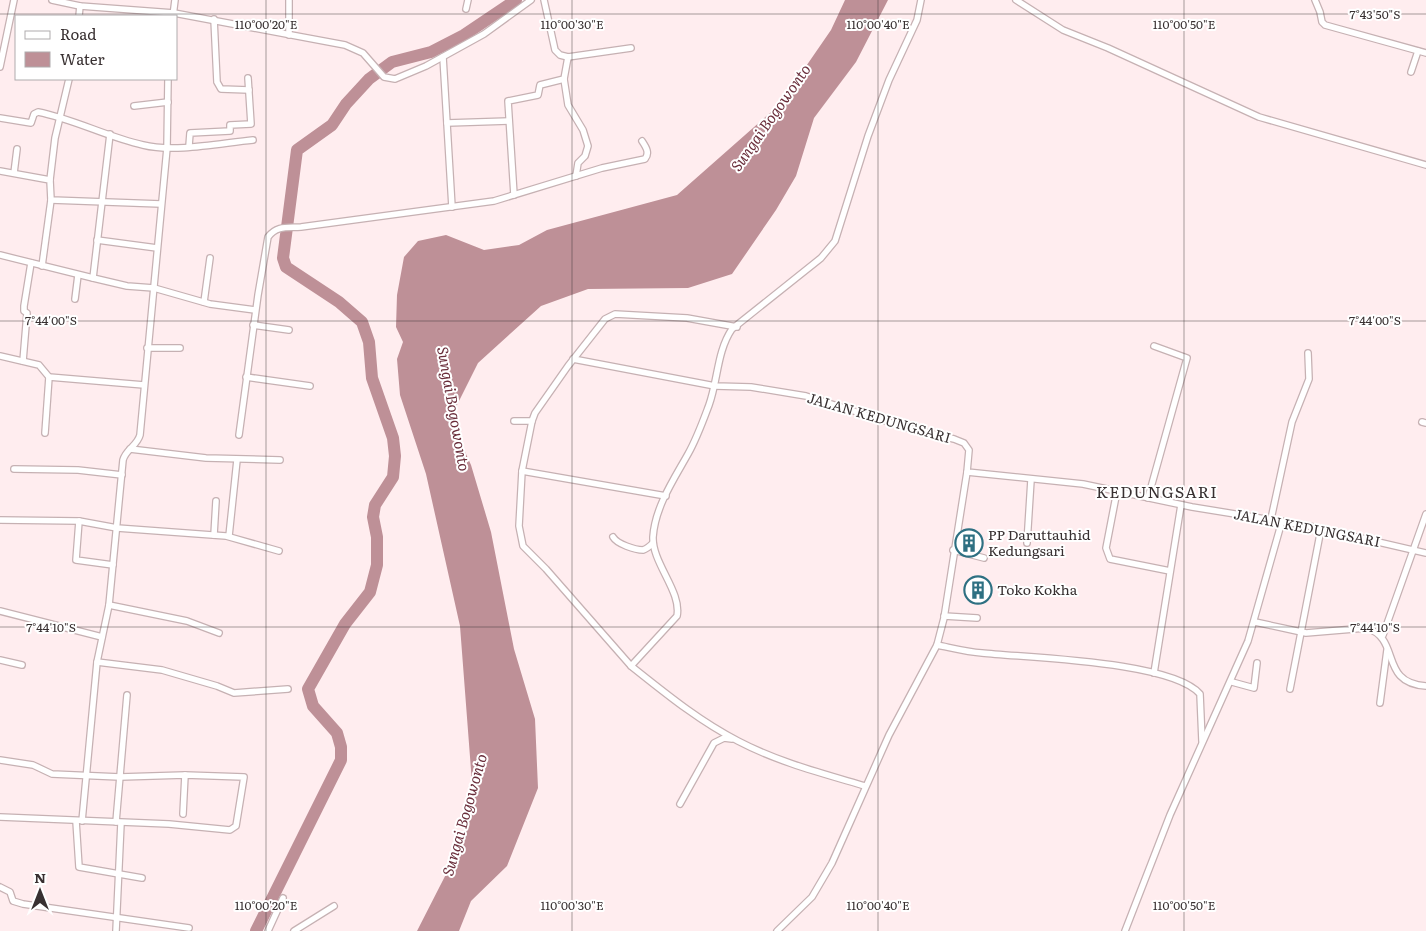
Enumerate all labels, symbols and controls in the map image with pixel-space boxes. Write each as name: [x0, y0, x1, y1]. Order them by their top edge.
text: 7°43'50"S: [1350, 5, 1400, 23]
legend: [15, 15, 178, 80]
text: 110°00'20"E: [235, 15, 298, 33]
text: 110°00'30"E: [540, 15, 604, 33]
text: 110°00'40"E: [846, 15, 910, 33]
text: 110°00'50"E: [1153, 15, 1216, 33]
text: Road: [60, 22, 96, 45]
text: Water: [60, 47, 105, 70]
water label: Sungai Bogowonto: [724, 59, 815, 175]
text: 7°44'00"S: [25, 311, 77, 329]
text: 7°44'00"S: [1349, 311, 1401, 329]
water label: Sungai Bogowonto: [432, 345, 477, 473]
street label: JALAN KEDUNGSARI: [805, 387, 953, 447]
district label: KEDUNGSARI: [1096, 479, 1218, 503]
street label: JALAN KEDUNGSARI: [1232, 503, 1382, 551]
place label: PP Daruttauhid Kedungsari: [988, 524, 1091, 560]
building icon: PP Daruttauhid Kedungsari: [954, 528, 984, 558]
building icon: Toko Kokha: [963, 575, 993, 605]
place label: Toko Kokha: [997, 579, 1078, 599]
text: 7°44'10"S: [26, 618, 76, 636]
text: 7°44'10"S: [1350, 618, 1400, 636]
water label: Sungai Bogowonto: [435, 751, 492, 878]
north arrow: [15, 866, 65, 916]
text: N: [34, 867, 46, 887]
text: 110°00'20"E: [235, 896, 298, 914]
text: 110°00'30"E: [540, 896, 604, 914]
text: 110°00'40"E: [846, 896, 910, 914]
text: 110°00'50"E: [1153, 896, 1216, 914]

